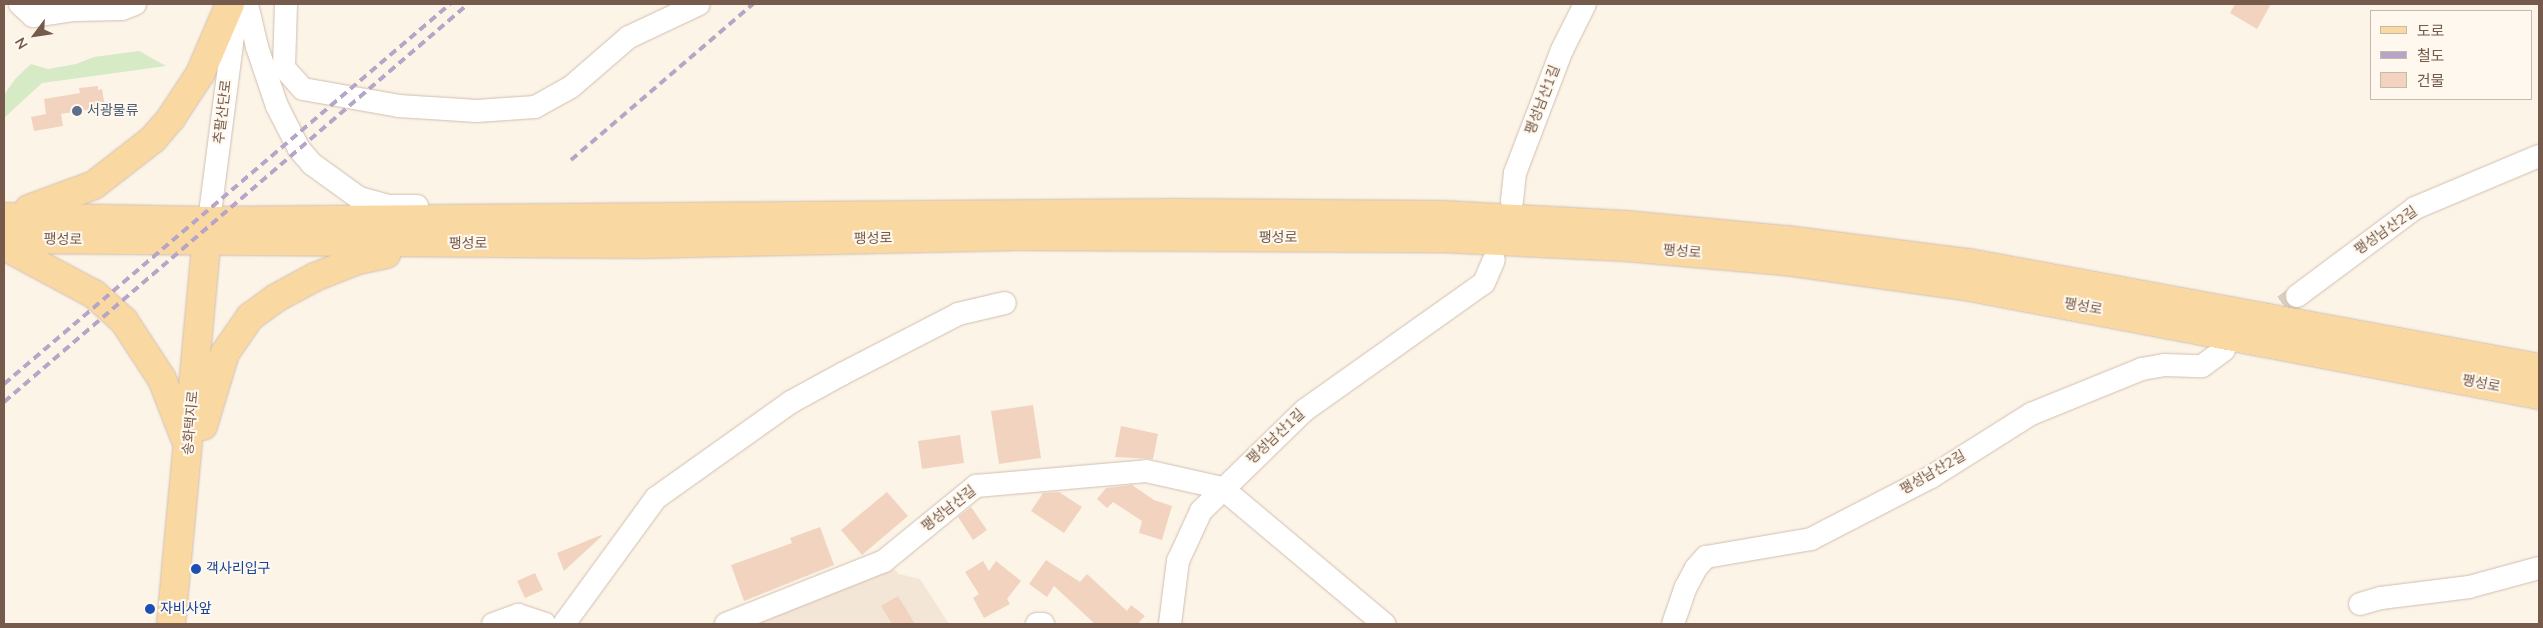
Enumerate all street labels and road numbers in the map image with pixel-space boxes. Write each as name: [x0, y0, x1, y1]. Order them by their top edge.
street label: 팽성남산1길: [1522, 63, 1564, 137]
street label: 추팔산단로: [211, 79, 235, 145]
street label: 팽성남산2길: [2351, 203, 2421, 259]
street label: 팽성로: [854, 230, 892, 248]
street label: 팽성로: [1259, 230, 1297, 246]
street label: 팽성로: [44, 231, 82, 249]
street label: 팽성로: [449, 236, 487, 252]
street label: 팽성로: [1662, 242, 1702, 262]
street label: 팽성로: [2063, 295, 2103, 319]
street label: 팽성로: [2460, 372, 2502, 396]
street label: 송화택지로: [180, 390, 202, 456]
street label: 팽성남산1길: [1244, 406, 1308, 468]
street label: 팽성남산2길: [1897, 448, 1969, 498]
street label: 팽성남산길: [918, 483, 980, 535]

